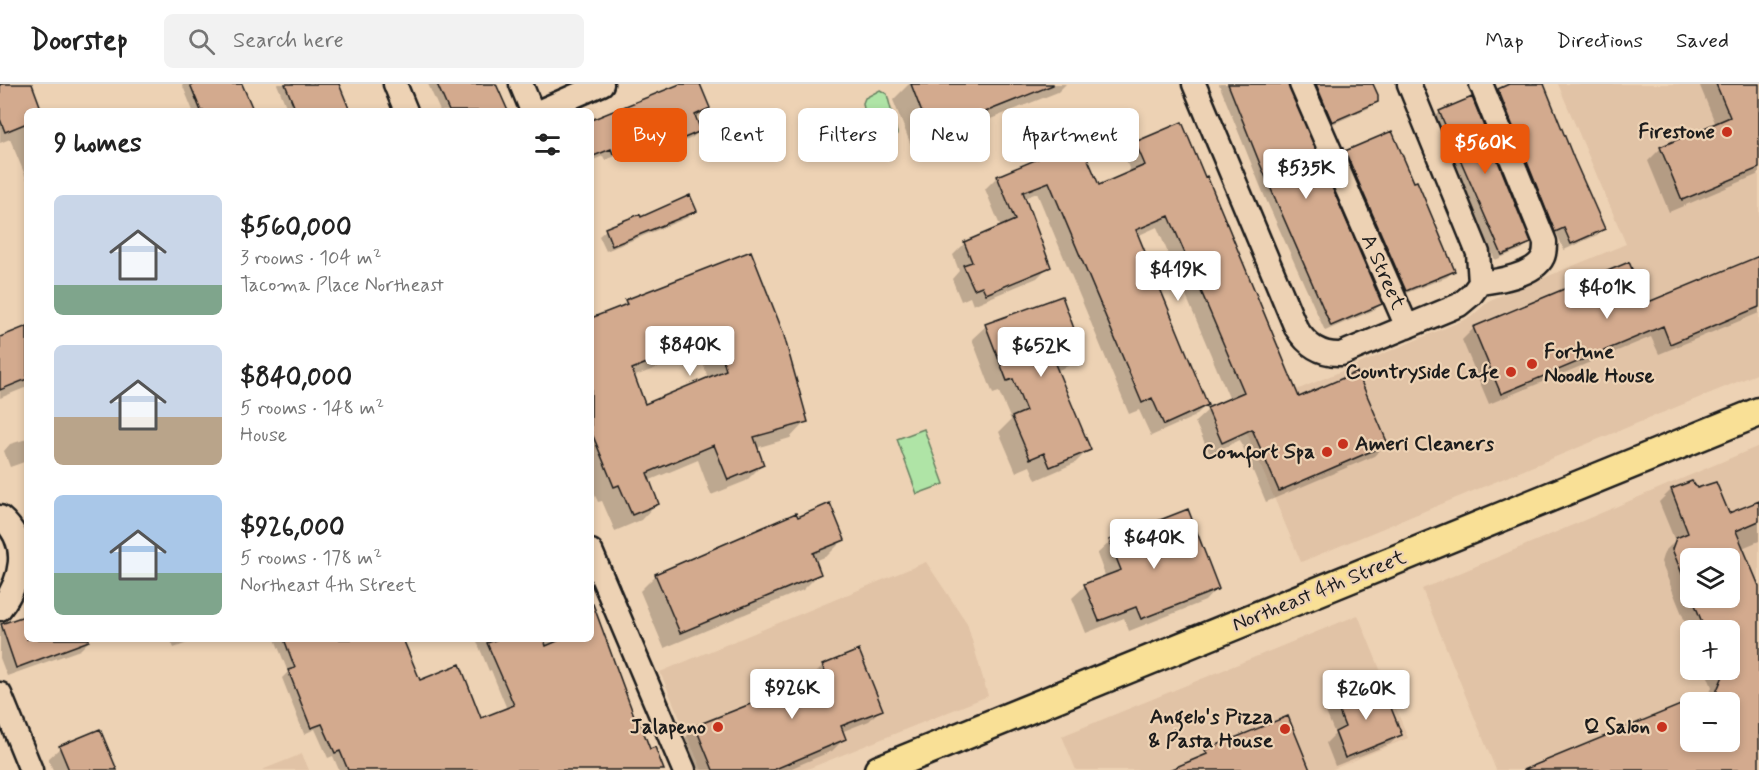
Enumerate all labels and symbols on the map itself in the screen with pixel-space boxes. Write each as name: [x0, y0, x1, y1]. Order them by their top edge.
place label: Firestone: [1638, 118, 1715, 146]
pin: $560K: [1443, 124, 1527, 175]
marker: Firestone: [1720, 125, 1734, 139]
pin: $535K: [1264, 149, 1348, 200]
street label: A Street: [1354, 230, 1412, 315]
pin: $419K: [1136, 251, 1220, 302]
pin: $401K: [1565, 269, 1649, 320]
pin: $840K: [648, 326, 732, 377]
pin: $652K: [999, 327, 1083, 378]
place label: Fortune Noodle House: [1544, 338, 1654, 390]
marker: Fortune Noodle House: [1525, 357, 1539, 371]
place label: Countryside Cafe: [1346, 358, 1500, 386]
marker: Countryside Cafe: [1504, 365, 1518, 379]
place label: Ameri Cleaners: [1355, 430, 1495, 458]
marker: Ameri Cleaners: [1336, 437, 1350, 451]
place label: Comfort Spa: [1202, 438, 1315, 468]
marker: Comfort Spa: [1320, 445, 1334, 459]
pin: $640K: [1112, 519, 1196, 570]
street label: Northeast 4th Street: [1228, 543, 1411, 639]
pin: $926K: [750, 669, 834, 720]
pin: $260K: [1324, 670, 1408, 721]
place label: Angelo's Pizza & Pasta House: [1148, 703, 1274, 755]
place label: Jalapeno: [630, 713, 706, 741]
place label: Q Salon: [1584, 713, 1650, 741]
marker: Jalapeno: [711, 720, 725, 734]
marker: Q Salon: [1655, 720, 1669, 734]
marker: Angelo's Pizza & Pasta House: [1278, 722, 1292, 736]

